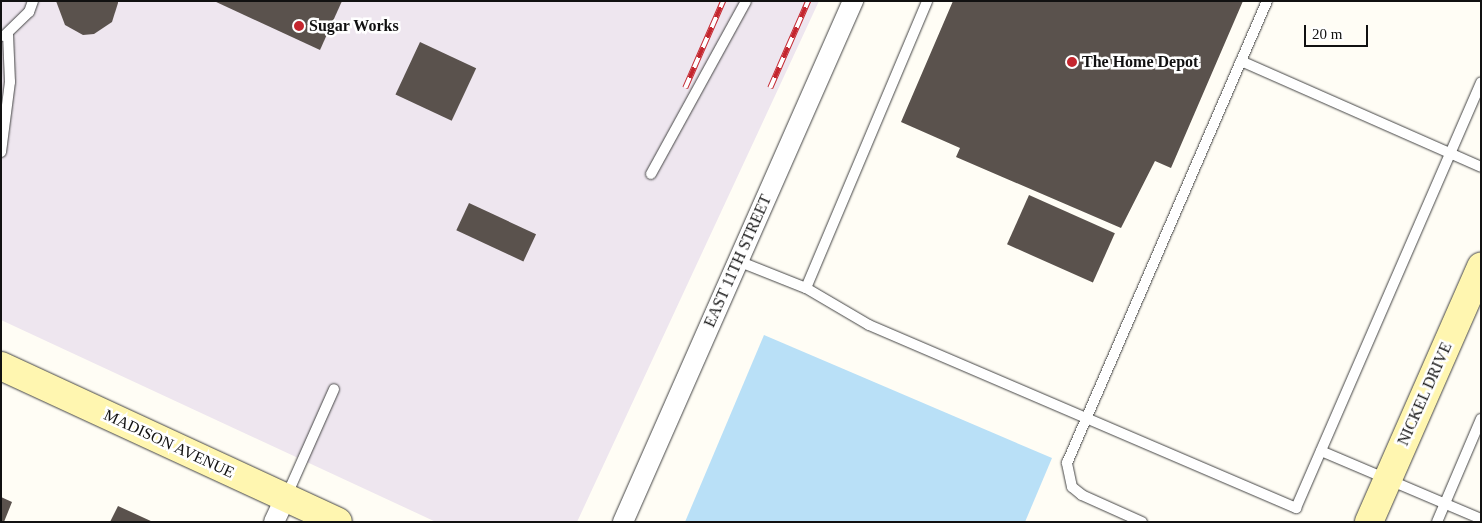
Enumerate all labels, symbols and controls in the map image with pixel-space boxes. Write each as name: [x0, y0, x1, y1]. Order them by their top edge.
scale bar: [1307, 15, 1371, 47]
place label: Sugar Works: [309, 16, 399, 36]
marker: Sugar Works: [293, 20, 305, 32]
text: 20 m: [1312, 26, 1342, 42]
place label: The Home Depot: [1082, 52, 1198, 72]
marker: The Home Depot: [1066, 56, 1078, 68]
street label: EAST 11TH STREET: [700, 192, 776, 330]
street label: NICKEL DRIVE: [1394, 339, 1456, 449]
street label: MADISON AVENUE: [100, 405, 238, 483]

